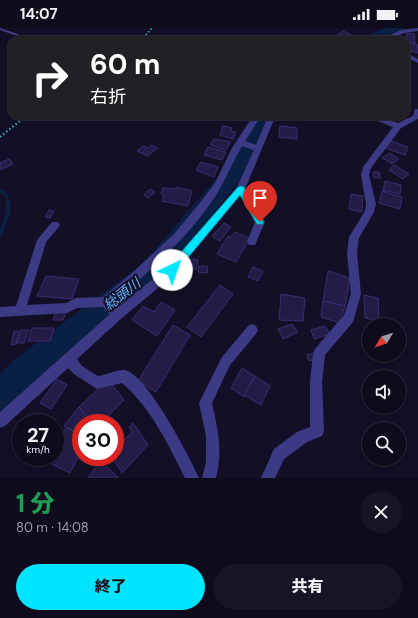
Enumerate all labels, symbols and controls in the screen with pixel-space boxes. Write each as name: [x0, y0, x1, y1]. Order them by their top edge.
text: 14:07: [20, 4, 58, 24]
text: 60 m: [90, 46, 160, 83]
icon: right: [24, 52, 76, 104]
text: 右折: [90, 85, 126, 109]
pin: [243, 181, 277, 222]
icon: arrive: [249, 187, 271, 209]
position arrow: [151, 249, 193, 291]
water label: 総頭川: [100, 273, 146, 314]
north arrow: [362, 318, 406, 362]
map controls: [362, 318, 406, 466]
button: sound: [362, 370, 406, 414]
speed limit sign: 30: [72, 414, 124, 466]
text: 27: [27, 422, 49, 448]
button: search: [362, 422, 406, 466]
text: km/h: [26, 443, 50, 456]
text: 1 分: [16, 488, 54, 519]
button: close: [360, 491, 402, 533]
text: 80 m · 14:08: [16, 519, 89, 536]
button: 終了: [16, 564, 205, 610]
button: 共有: [213, 564, 402, 610]

